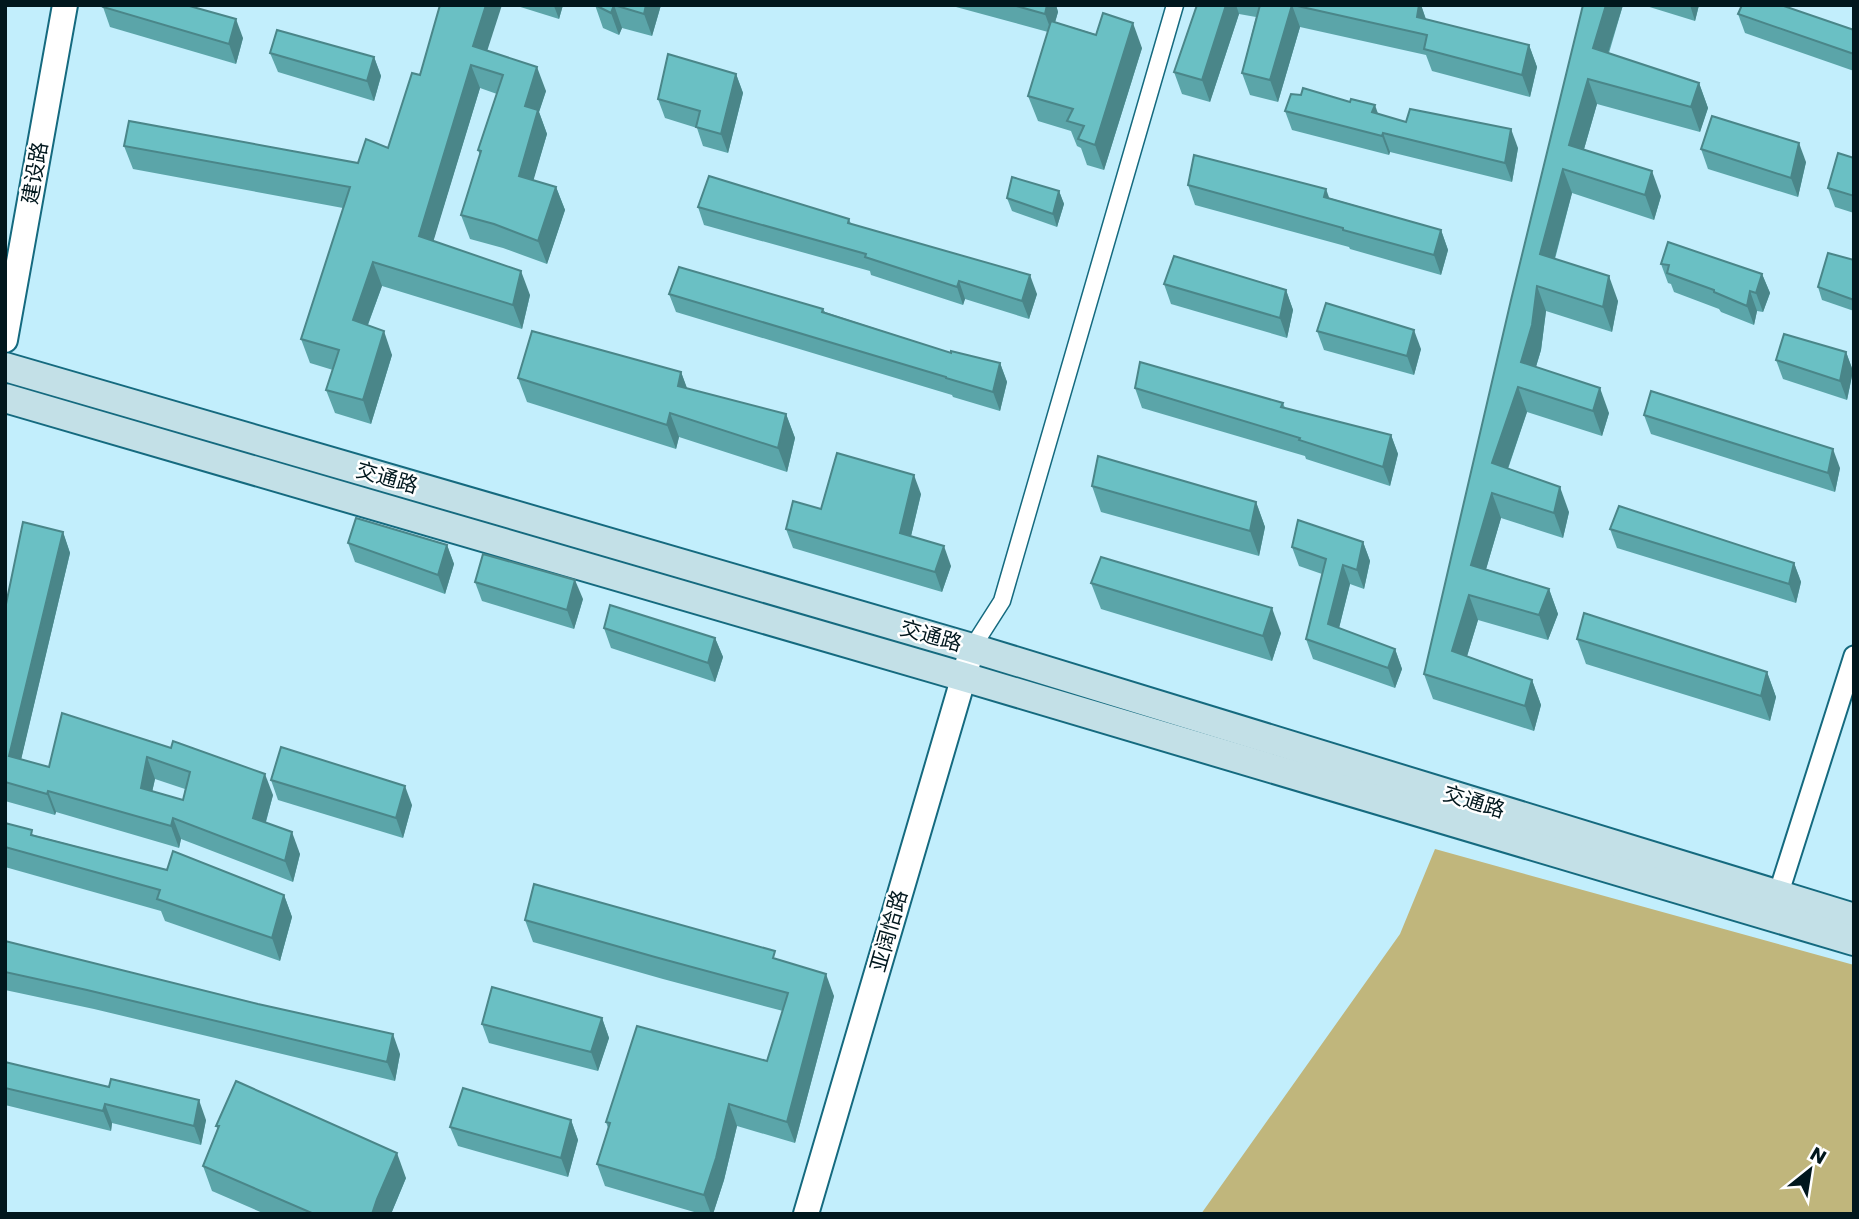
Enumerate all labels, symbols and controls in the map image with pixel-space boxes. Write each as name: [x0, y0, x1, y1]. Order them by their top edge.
street label: 建设路: [15, 139, 54, 206]
street label: 交通路: [353, 455, 421, 500]
street label: 交通路: [897, 613, 965, 658]
street label: 交通路: [1440, 778, 1509, 825]
street label: 亚阔恰路: [863, 886, 914, 975]
north arrow: [1775, 1135, 1845, 1205]
text: N: [1805, 1140, 1831, 1171]

